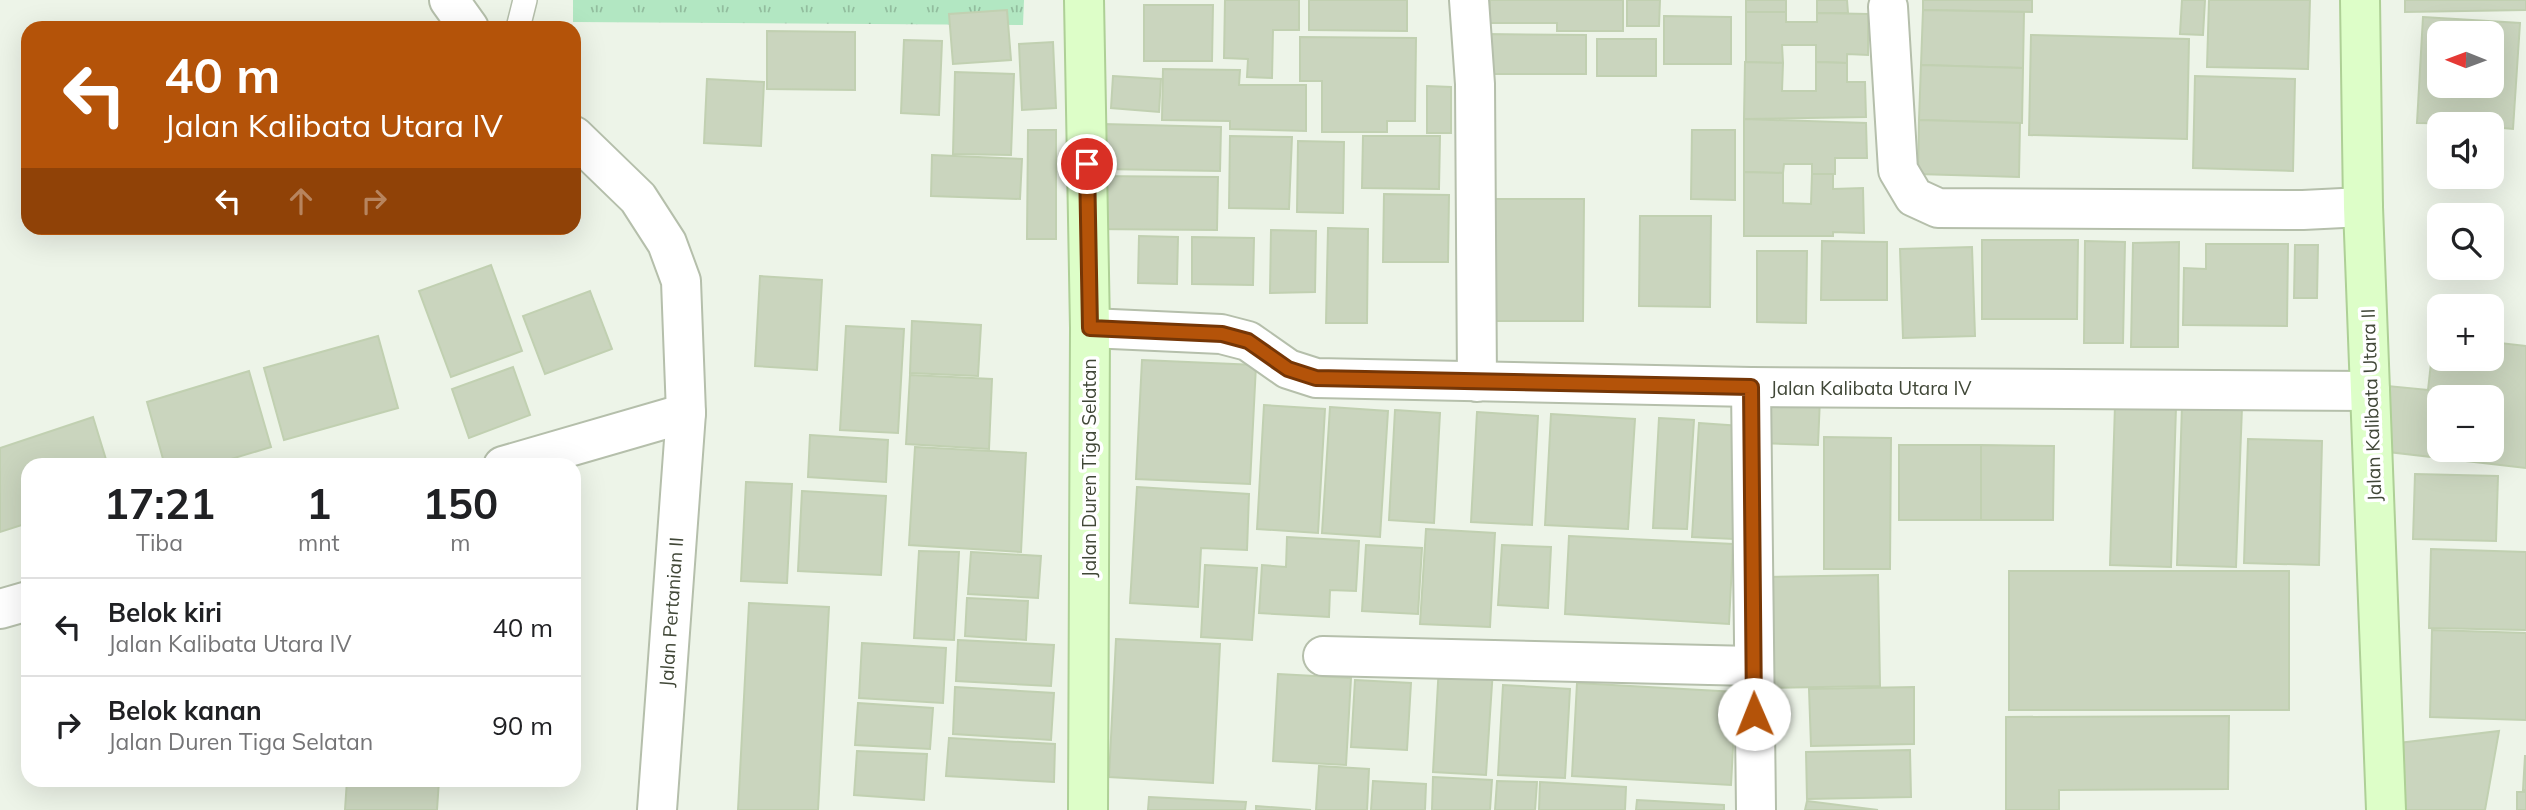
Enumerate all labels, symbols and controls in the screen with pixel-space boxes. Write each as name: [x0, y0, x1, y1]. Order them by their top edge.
north arrow: [2427, 21, 2504, 98]
map controls: [2427, 21, 2504, 462]
text: 40 m: [164, 44, 280, 105]
icon: left: [49, 49, 140, 140]
text: Jalan Kalibata Utara IV: [164, 105, 503, 145]
button: sound: [2427, 112, 2504, 189]
pin: [1057, 134, 1117, 194]
icon: arrive: [1068, 145, 1106, 183]
icon: left: [209, 182, 247, 220]
icon: ahead: [282, 182, 320, 220]
icon: right: [355, 182, 393, 220]
button: search: [2427, 203, 2504, 280]
button: +: [2427, 294, 2504, 371]
street label: Jalan Kalibata Utara II: [2356, 308, 2386, 502]
street label: Jalan Duren Tiga Selatan: [1077, 358, 1101, 578]
street label: Jalan Kalibata Utara IV: [1770, 376, 1972, 400]
button: −: [2427, 385, 2504, 462]
text: 17:21: [104, 477, 215, 530]
text: 1: [306, 477, 331, 530]
text: 150: [423, 477, 498, 530]
text: Tiba: [136, 528, 183, 557]
text: mnt: [298, 528, 340, 557]
text: m: [450, 528, 470, 557]
street label: Jalan Pertanian II: [654, 536, 688, 688]
text: Belok kiri: [108, 596, 222, 629]
icon: left: [49, 608, 87, 646]
text: 40 m: [492, 611, 553, 644]
text: Jalan Kalibata Utara IV: [108, 629, 352, 658]
position arrow: [1717, 677, 1791, 751]
text: Belok kanan: [108, 694, 262, 727]
icon: right: [49, 706, 87, 744]
text: 90 m: [492, 709, 553, 742]
text: Jalan Duren Tiga Selatan: [108, 727, 373, 756]

